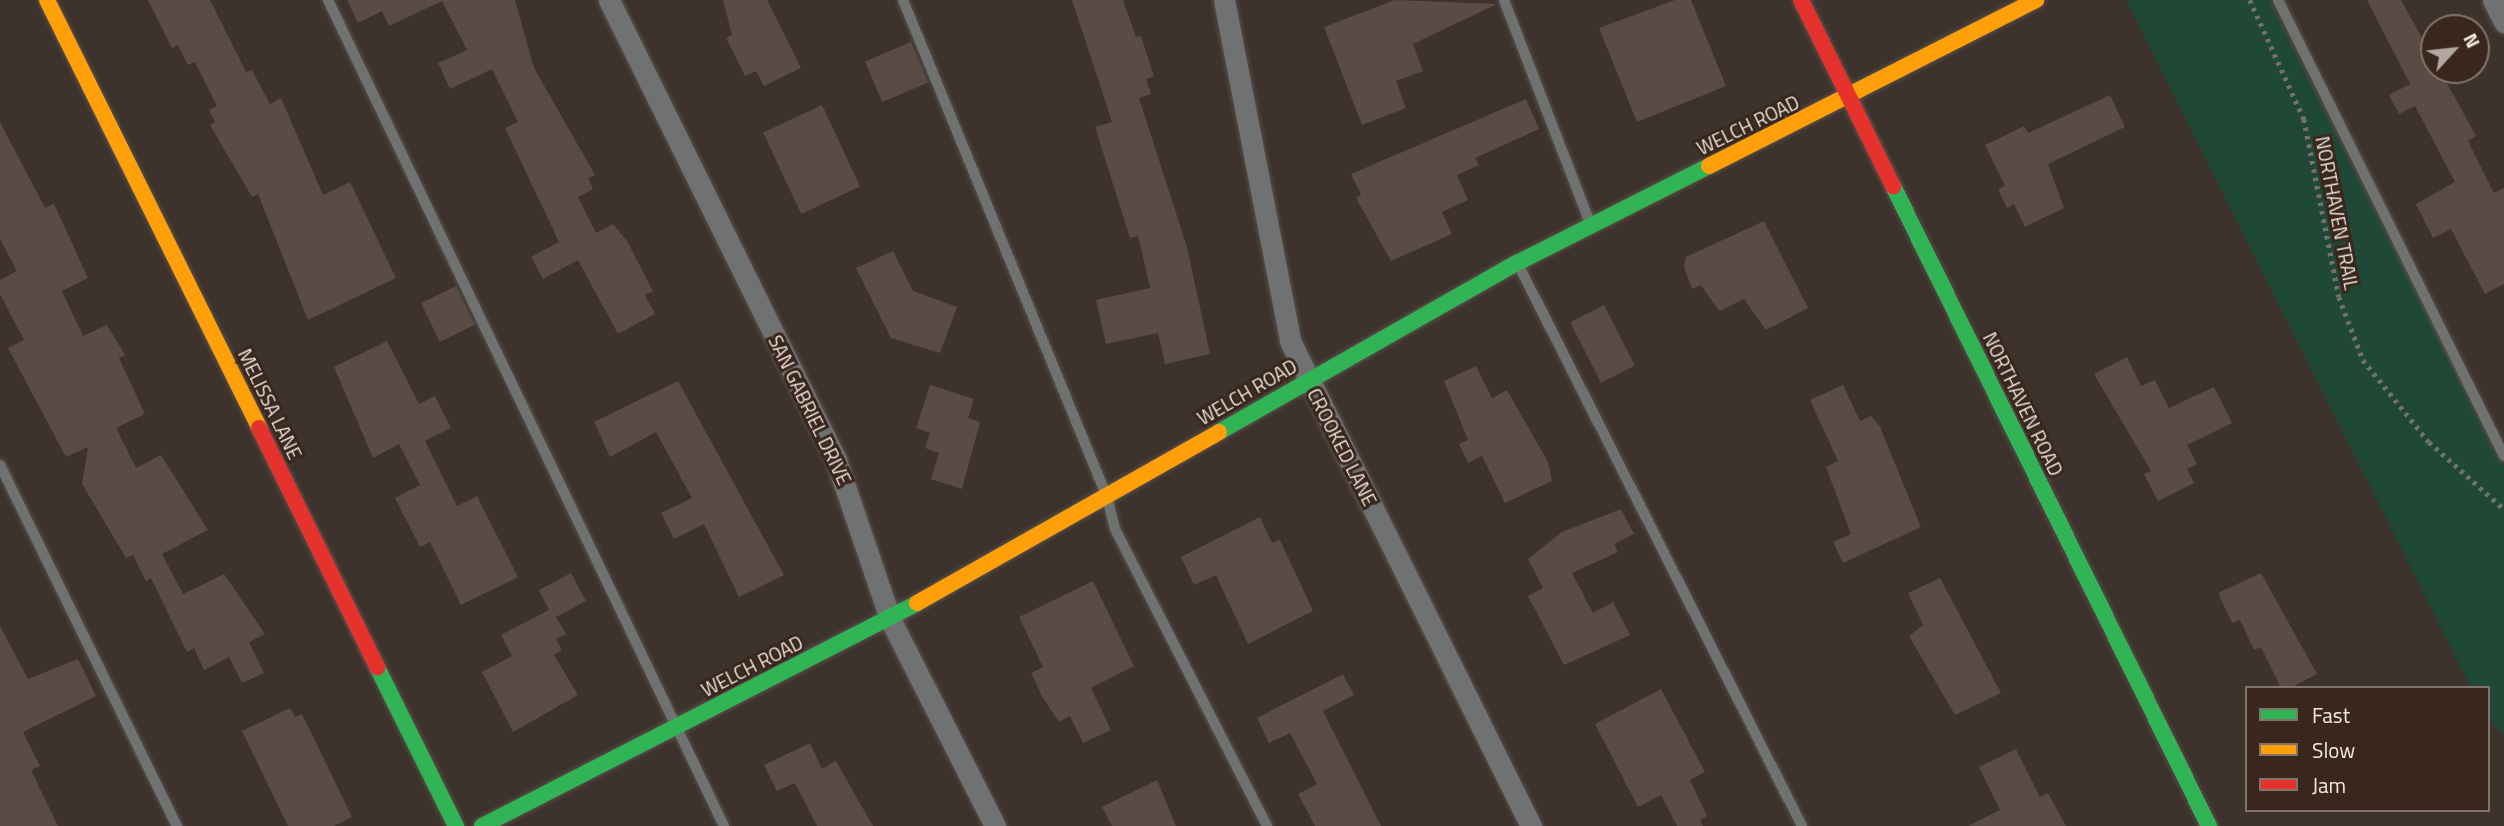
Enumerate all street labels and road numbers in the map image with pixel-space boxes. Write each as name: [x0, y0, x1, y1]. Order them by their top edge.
street label: WELCH ROAD: [1693, 90, 1803, 160]
street label: NORTHAVEN TRAIL: [2311, 134, 2363, 292]
street label: NORTHAVEN ROAD: [1978, 329, 2068, 479]
street label: SAN GABRIEL DRIVE: [764, 332, 856, 488]
street label: MELISSA LANE: [233, 345, 307, 463]
street label: WELCH ROAD: [1193, 354, 1301, 430]
street label: CROOKED LANE: [1303, 385, 1381, 509]
street label: WELCH ROAD: [697, 631, 807, 701]

